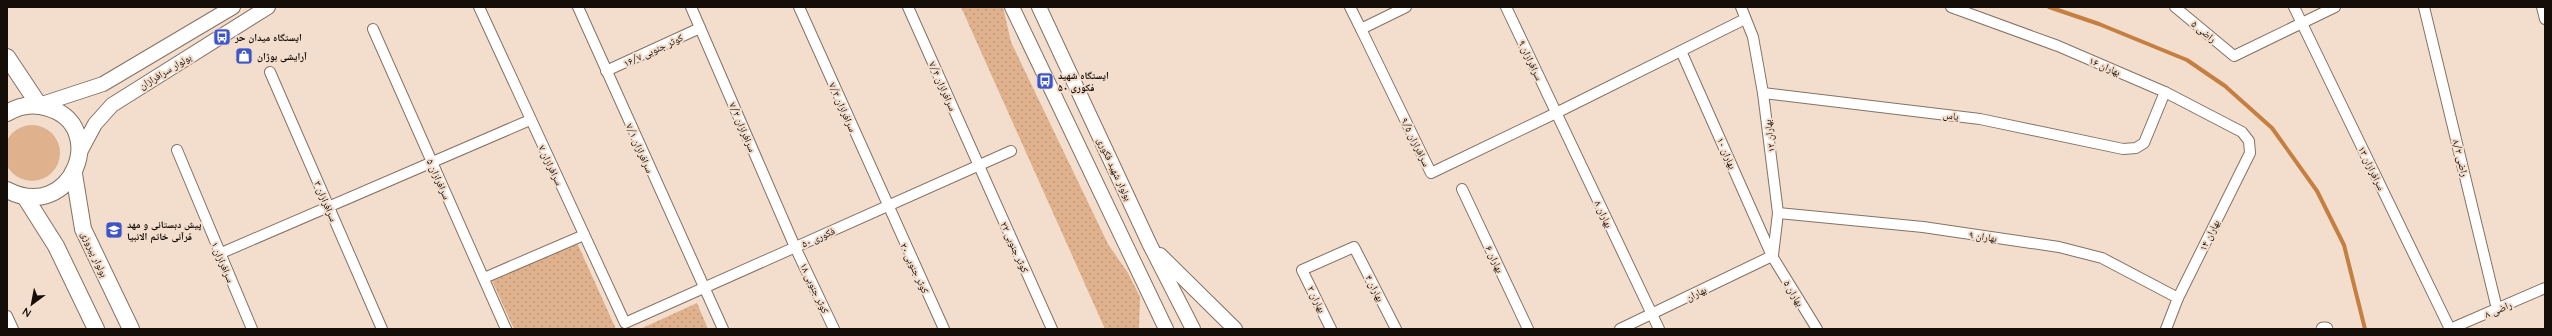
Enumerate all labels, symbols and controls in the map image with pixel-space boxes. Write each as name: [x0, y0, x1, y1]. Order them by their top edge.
street label: راضی ۵: [2189, 17, 2219, 45]
bus stop icon: ایستگاه میدان حر: [212, 27, 232, 47]
place label: ایستگاه میدان حر: [234, 31, 302, 44]
street label: کوثر جنوبی ۱۶/۷: [621, 31, 685, 70]
street label: سرافرازان ۹: [1516, 38, 1546, 83]
shop icon: آرایشی بوژان: [234, 46, 254, 66]
place label: آرایشی بوژان: [257, 50, 307, 63]
street label: بولوار سرافرازان: [137, 51, 194, 92]
street label: بهاران ۱۶: [2087, 54, 2123, 79]
street label: سرافرازان ۷/۴: [926, 60, 959, 113]
place label: ایستگاه شهید فکوری ۵۰: [1058, 69, 1109, 94]
bus stop icon: ایستگاه شهید فکوری ۵۰: [1035, 71, 1055, 91]
street label: سرافرازان ۷/۳: [826, 81, 859, 134]
street label: سرافرازان ۷/۲: [726, 100, 759, 154]
street label: یاس: [1942, 108, 1960, 123]
street label: سرافرازان ۹/۵: [1398, 116, 1433, 169]
street label: بهاران ۱۲: [1761, 119, 1778, 153]
street label: سرافرازان ۷/۱: [623, 122, 656, 175]
street label: بولوار شهید فکوری: [1094, 136, 1135, 203]
street label: بهاران ۱۰: [1714, 136, 1739, 171]
street label: راضی ۸/۲: [2450, 138, 2471, 178]
street label: سرافرازان ۷: [536, 143, 566, 188]
street label: سرافرازان ۱۳: [2355, 144, 2388, 193]
street label: سرافرازان ۵: [424, 157, 453, 202]
street label: سرافرازان ۳: [311, 179, 340, 224]
street label: بهاران ۸: [1592, 199, 1616, 230]
street label: بهاران ۱۴: [2196, 217, 2223, 253]
place label: پیش دبستانی و مهد قرآنی خاتم الانبیا: [127, 218, 202, 244]
school or university icon: پیش دبستانی و مهد قرآنی خاتم الانبیا: [104, 220, 124, 240]
street label: کوثر جنوبی ۲۲: [998, 220, 1032, 275]
street label: فکوری ۵۰: [799, 224, 837, 251]
street label: بهاران ۹: [1968, 228, 1998, 245]
street label: بولوار پیروزی: [78, 229, 111, 279]
street label: سرافرازان ۱: [208, 240, 237, 285]
street label: کوثر جنوبی ۲۰: [897, 241, 932, 296]
street label: بهاران ۶: [1483, 244, 1507, 275]
street label: کوثر جنوبی ۱۸: [797, 261, 832, 316]
street label: بهاران ۴: [1362, 273, 1387, 304]
street label: بهاران ۵: [1781, 278, 1807, 309]
street label: بهاران: [1684, 283, 1709, 304]
north arrow: [12, 284, 52, 324]
street label: بهاران ۲: [1304, 284, 1329, 315]
street label: راضی ۸: [2483, 298, 2514, 321]
text: N: [20, 304, 34, 321]

